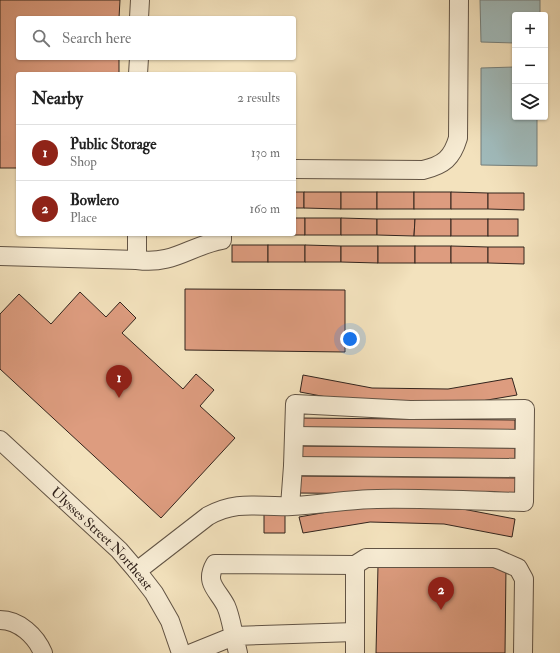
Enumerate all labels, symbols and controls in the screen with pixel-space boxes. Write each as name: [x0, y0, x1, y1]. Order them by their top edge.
map controls: [512, 12, 548, 120]
button: +: [512, 12, 548, 48]
search box: [16, 16, 296, 60]
icon: search: [30, 27, 52, 49]
text: Search here: [62, 29, 131, 48]
button: −: [512, 48, 548, 84]
button: layers: [512, 84, 548, 120]
text: Nearby: [32, 88, 83, 109]
text: 2 results: [237, 90, 280, 106]
text: Public Storage: [70, 135, 157, 154]
text: 1: [43, 145, 47, 161]
text: 130 m: [251, 145, 280, 161]
text: Shop: [70, 154, 97, 170]
text: Bowlero: [70, 191, 119, 210]
text: 2: [42, 201, 48, 217]
text: 160 m: [249, 201, 280, 217]
text: Place: [70, 210, 97, 226]
your location: [340, 329, 360, 349]
pin: 1: [106, 365, 132, 398]
street label: Ulysses Street Northeast: [48, 483, 157, 594]
pin: 2: [428, 577, 454, 610]

